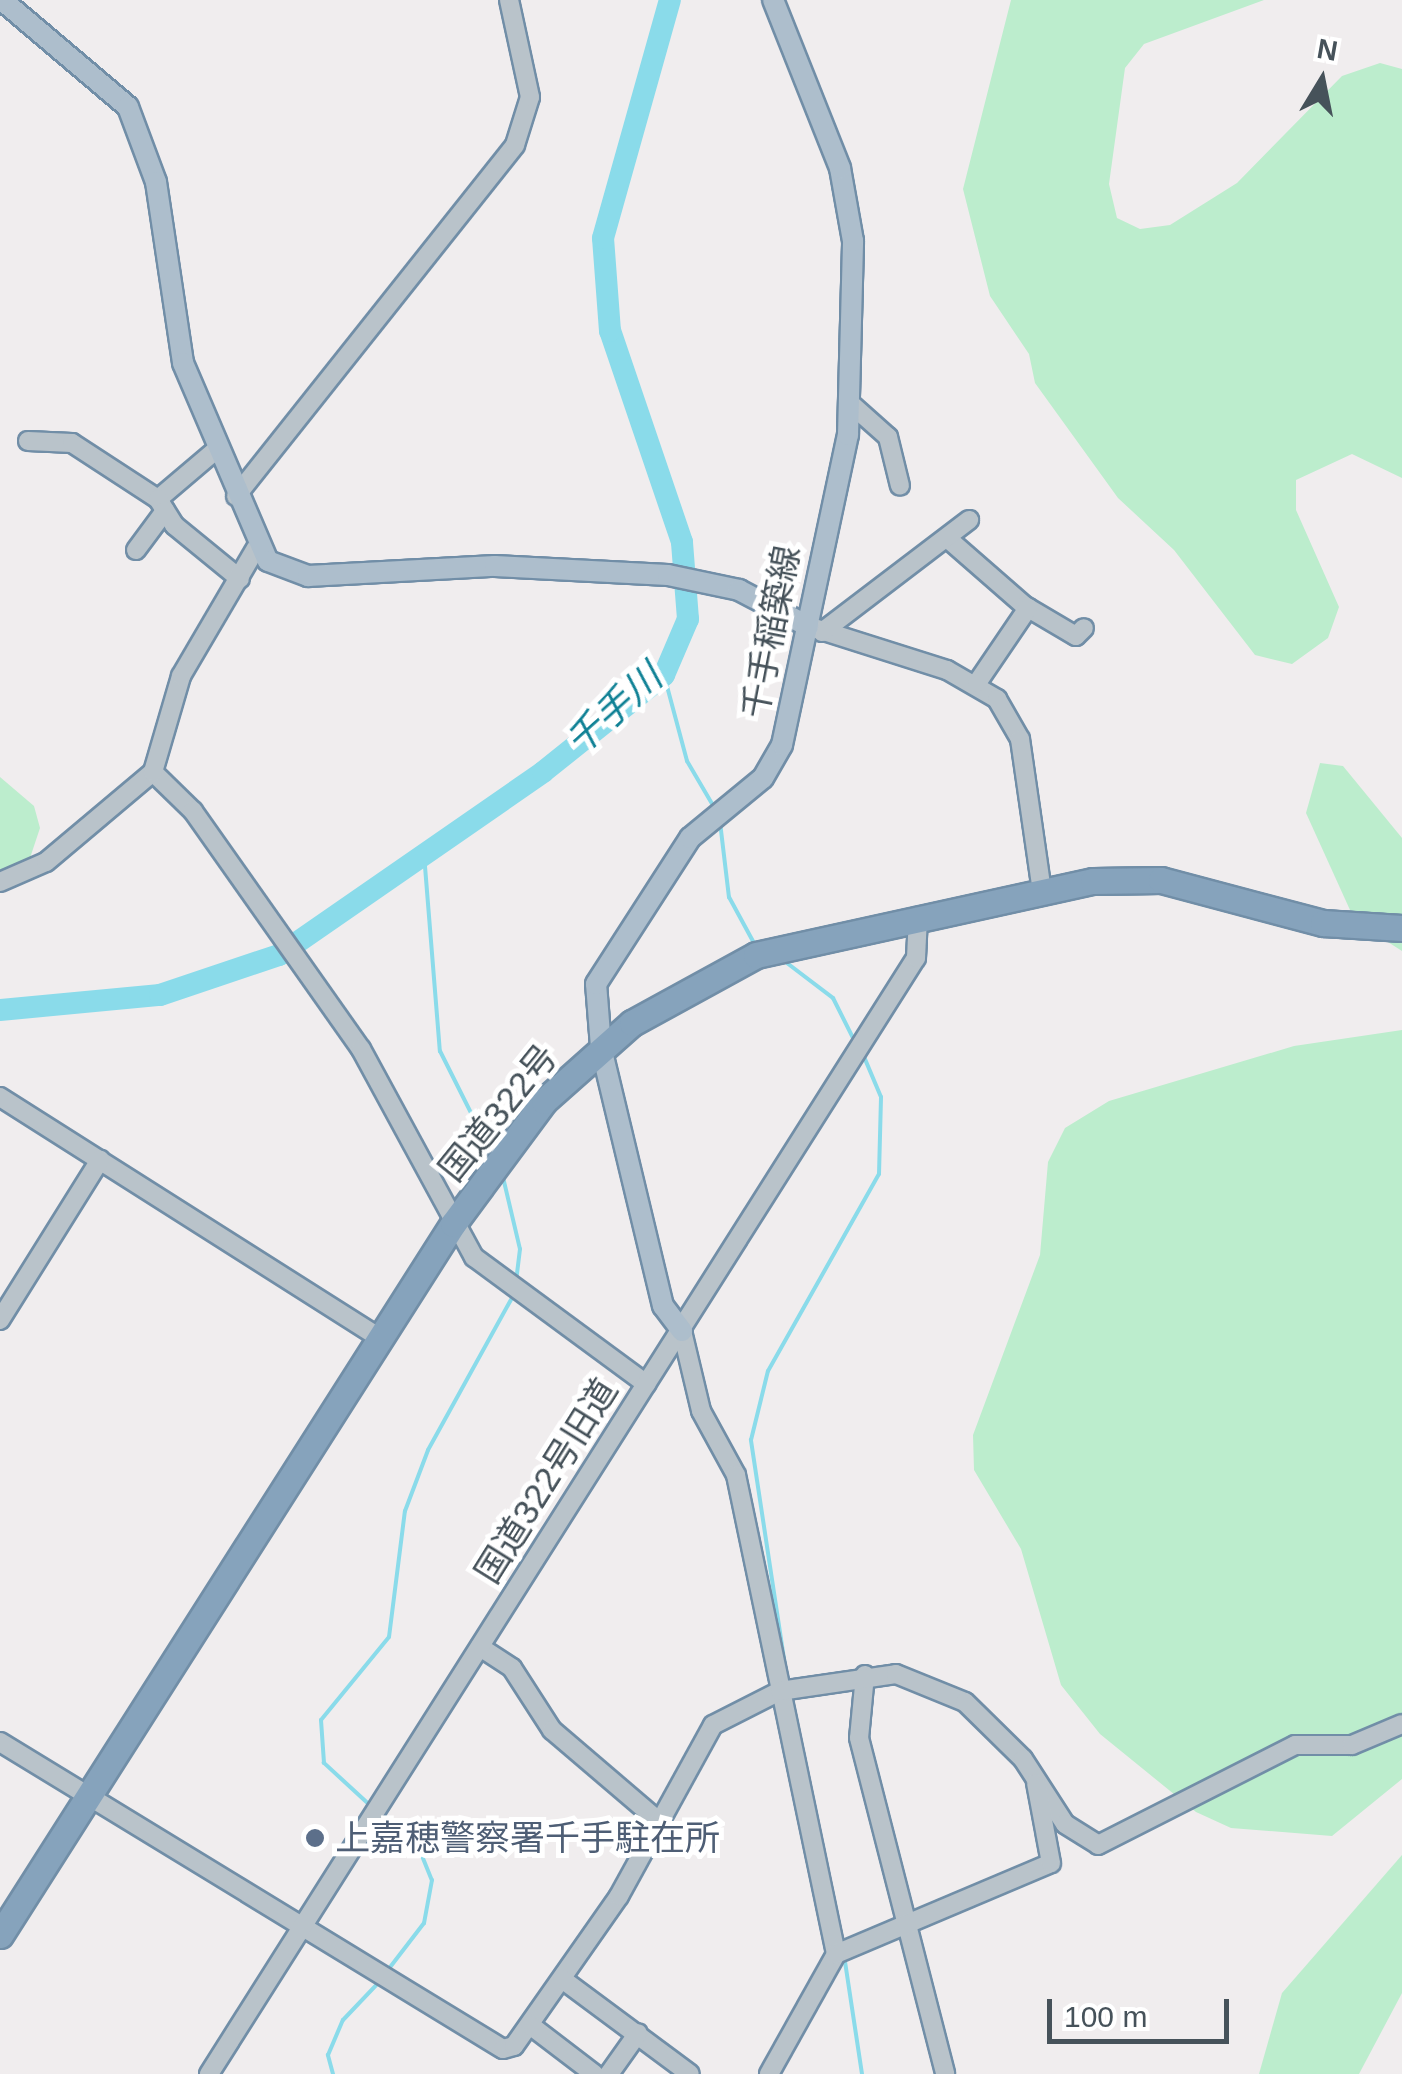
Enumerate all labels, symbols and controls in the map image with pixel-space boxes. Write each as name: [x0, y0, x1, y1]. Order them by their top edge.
north arrow: [1272, 30, 1372, 130]
text: N: [1315, 33, 1340, 67]
street label: 千手稲築線: [734, 542, 808, 722]
water label: 千手川: [556, 655, 672, 765]
street label: 国道322号: [430, 1036, 566, 1190]
street label: 国道322号旧道: [466, 1371, 626, 1591]
place label: 上嘉穂警察署千手駐在所: [335, 1817, 720, 1859]
marker: 上嘉穂警察署千手駐在所: [304, 1827, 326, 1849]
scale bar: [1052, 1979, 1234, 2041]
text: 100 m: [1064, 2000, 1147, 2033]

